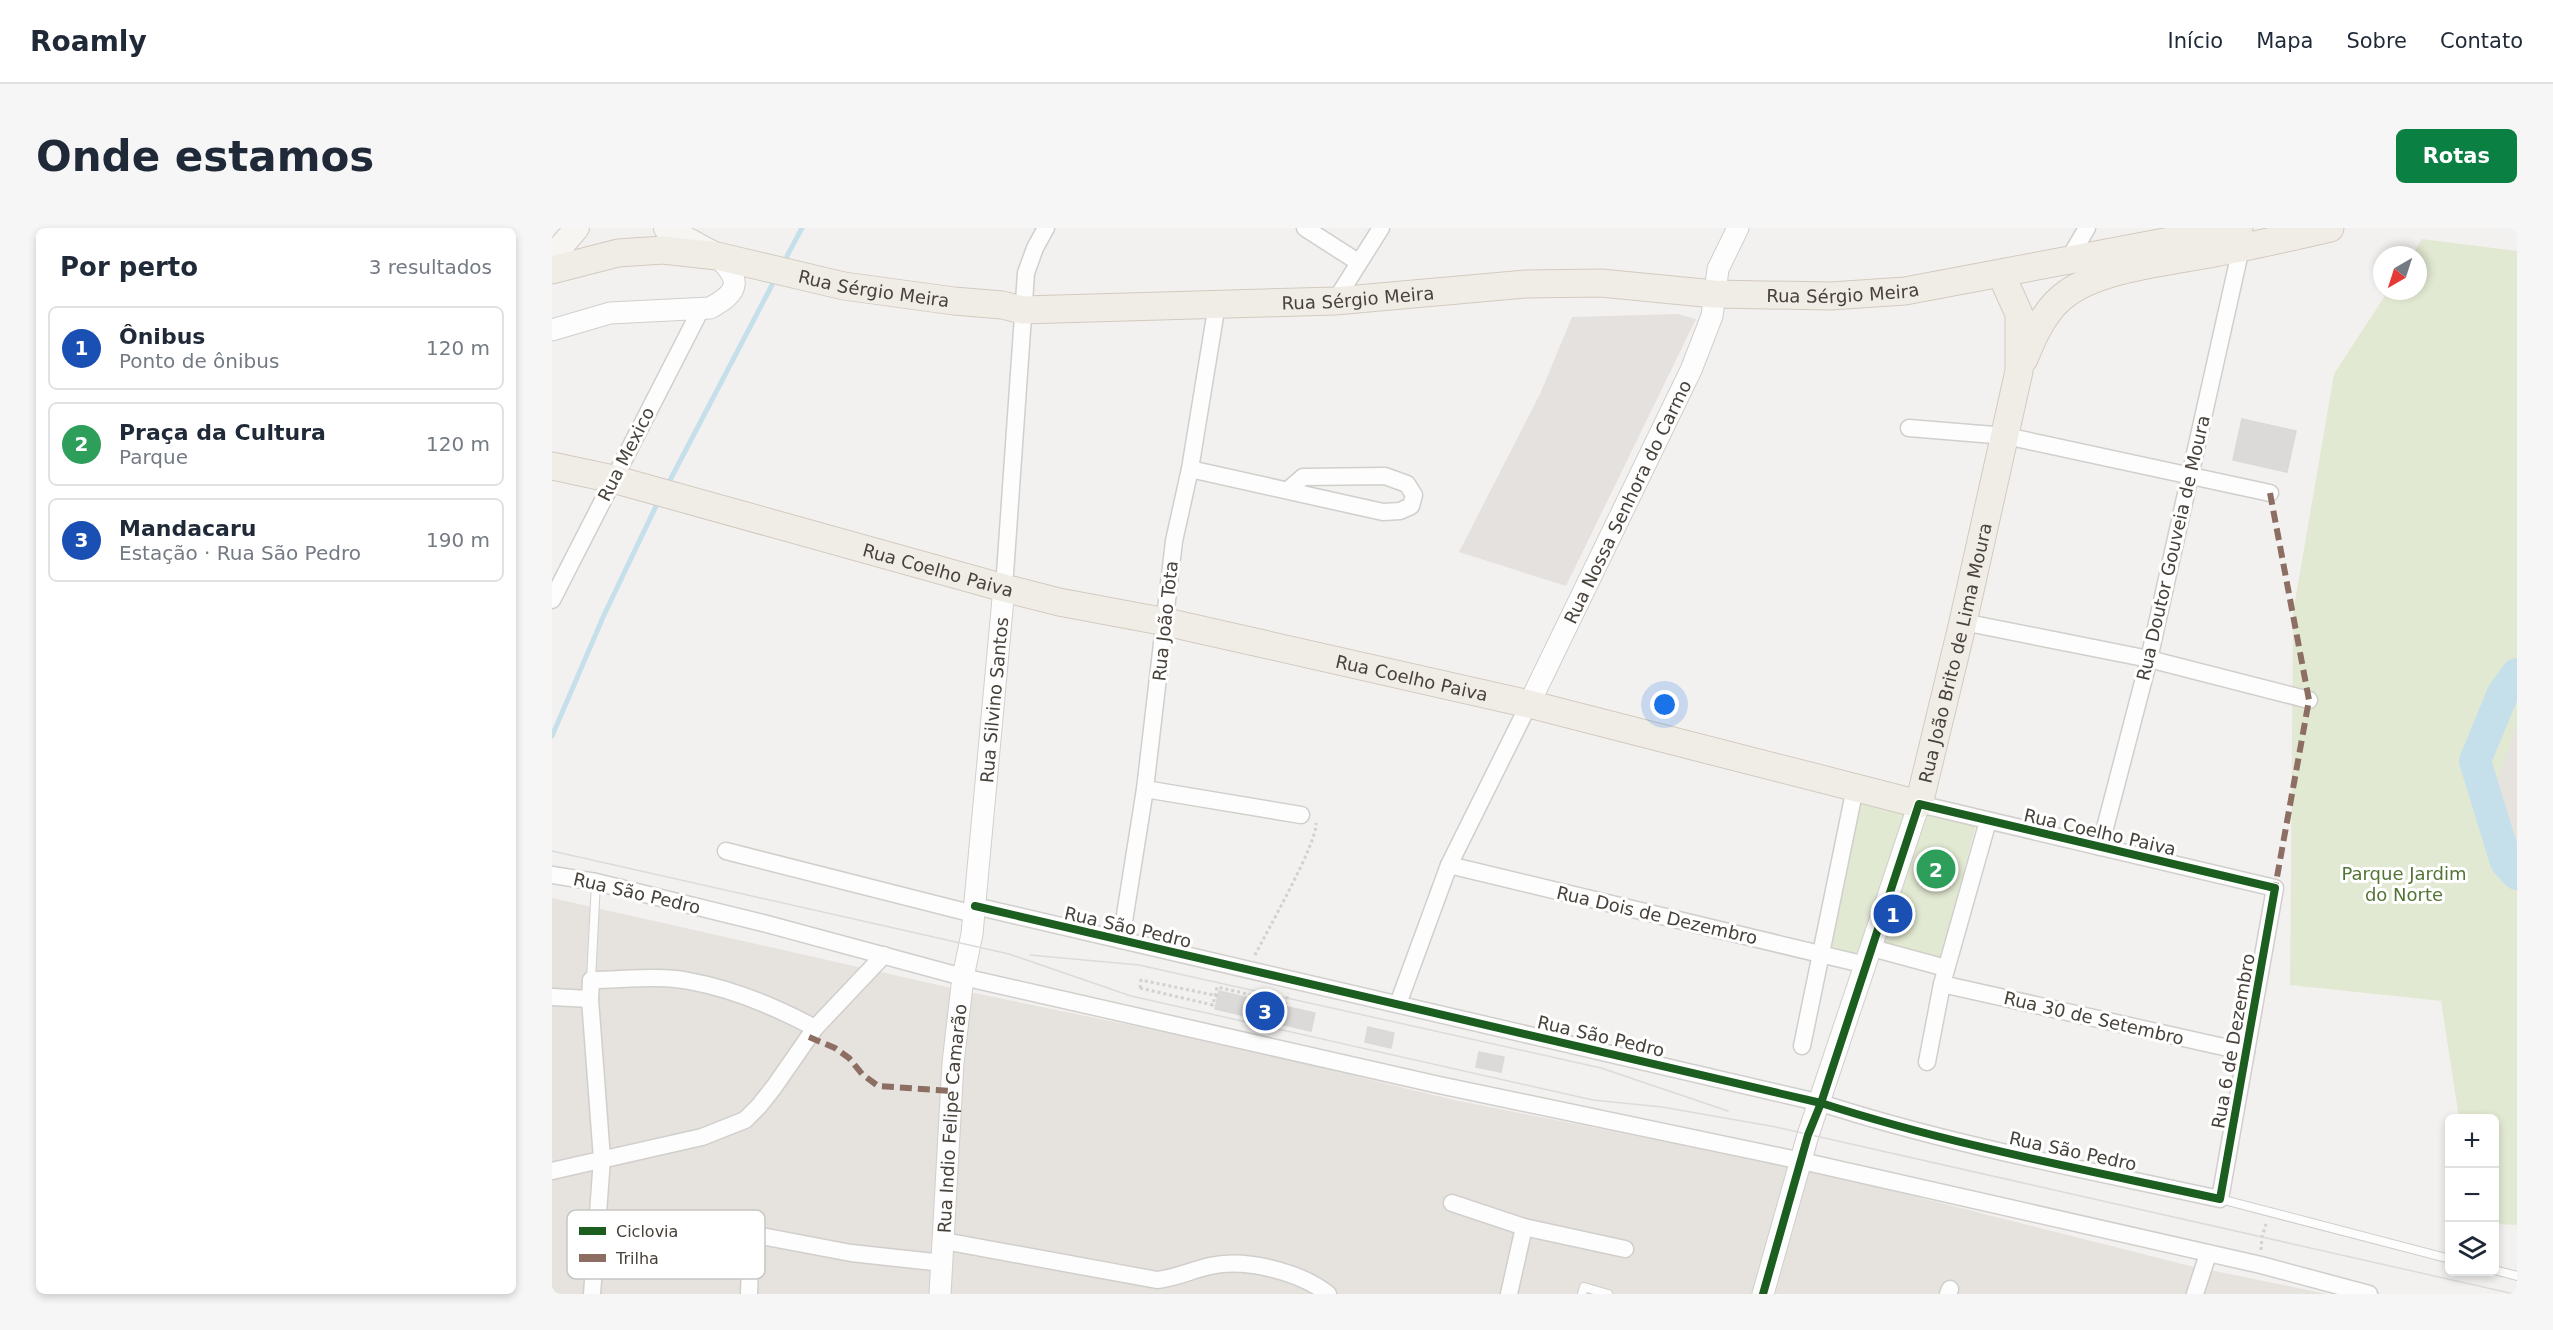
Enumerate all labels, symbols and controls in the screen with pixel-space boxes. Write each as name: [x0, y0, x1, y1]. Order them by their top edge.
text: Roamly: [30, 25, 147, 58]
text: Início: [2168, 29, 2223, 53]
text: Mapa: [2256, 29, 2313, 53]
text: Sobre: [2346, 29, 2407, 53]
text: Contato: [2440, 29, 2523, 53]
button: Rotas: [2396, 129, 2517, 183]
text: Onde estamos: [36, 132, 374, 181]
north arrow: [2373, 246, 2427, 300]
text: Por perto: [60, 252, 198, 282]
text: 3 resultados: [369, 255, 492, 279]
street label: Rua Sérgio Meira: [796, 265, 951, 311]
street label: Rua Sérgio Meira: [1766, 278, 1921, 307]
street label: Rua Sérgio Meira: [1281, 282, 1435, 313]
text: Ônibus: [119, 324, 205, 349]
text: 1: [75, 336, 88, 360]
text: 120 m: [426, 336, 490, 360]
text: Ponto de ônibus: [119, 349, 279, 373]
street label: Rua Nossa Senhora do Carmo: [1559, 376, 1695, 627]
street label: Rua Mexico: [593, 403, 659, 505]
street label: Rua Doutor Gouveia de Moura: [2132, 413, 2214, 683]
text: Praça da Cultura: [119, 420, 326, 445]
text: 2: [75, 432, 88, 456]
text: 120 m: [426, 432, 490, 456]
text: Parque: [119, 445, 188, 469]
text: Mandacaru: [119, 516, 256, 541]
street label: Rua João Brito de Lima Moura: [1914, 521, 1995, 785]
text: 3: [75, 528, 88, 552]
text: 190 m: [426, 528, 490, 552]
street label: Rua Coelho Paiva: [861, 539, 1016, 601]
text: Estação · Rua São Pedro: [119, 541, 361, 565]
street label: Rua João Tota: [1148, 560, 1182, 682]
street label: Rua Silvino Santos: [976, 616, 1012, 784]
street label: Rua Coelho Paiva: [1334, 650, 1490, 705]
your location: [1650, 690, 1679, 719]
street label: Rua Coelho Paiva: [2022, 804, 2178, 860]
pin: 2: [1916, 846, 1956, 892]
park label: Parque Jardim do Norte: [2341, 863, 2467, 905]
street label: Rua São Pedro: [571, 868, 703, 918]
street label: Rua Dois de Dezembro: [1555, 882, 1759, 948]
pin: 1: [1874, 892, 1912, 936]
street label: Rua São Pedro: [1062, 902, 1194, 952]
street label: Rua 6 de Dezembro: [2207, 952, 2259, 1130]
street label: Rua 30 de Setembro: [2002, 987, 2186, 1049]
pin: 3: [1246, 988, 1284, 1034]
street label: Rua Indio Felipe Camarão: [933, 1002, 970, 1234]
street label: Rua São Pedro: [1535, 1011, 1667, 1061]
map controls: [2445, 1114, 2499, 1276]
button: +: [2445, 1114, 2499, 1168]
street label: Rua São Pedro: [2007, 1127, 2139, 1175]
button: −: [2445, 1168, 2499, 1222]
legend: [567, 1210, 765, 1279]
text: Ciclovia: [616, 1222, 678, 1241]
button: layers: [2445, 1222, 2499, 1276]
text: Trilha: [615, 1249, 659, 1268]

